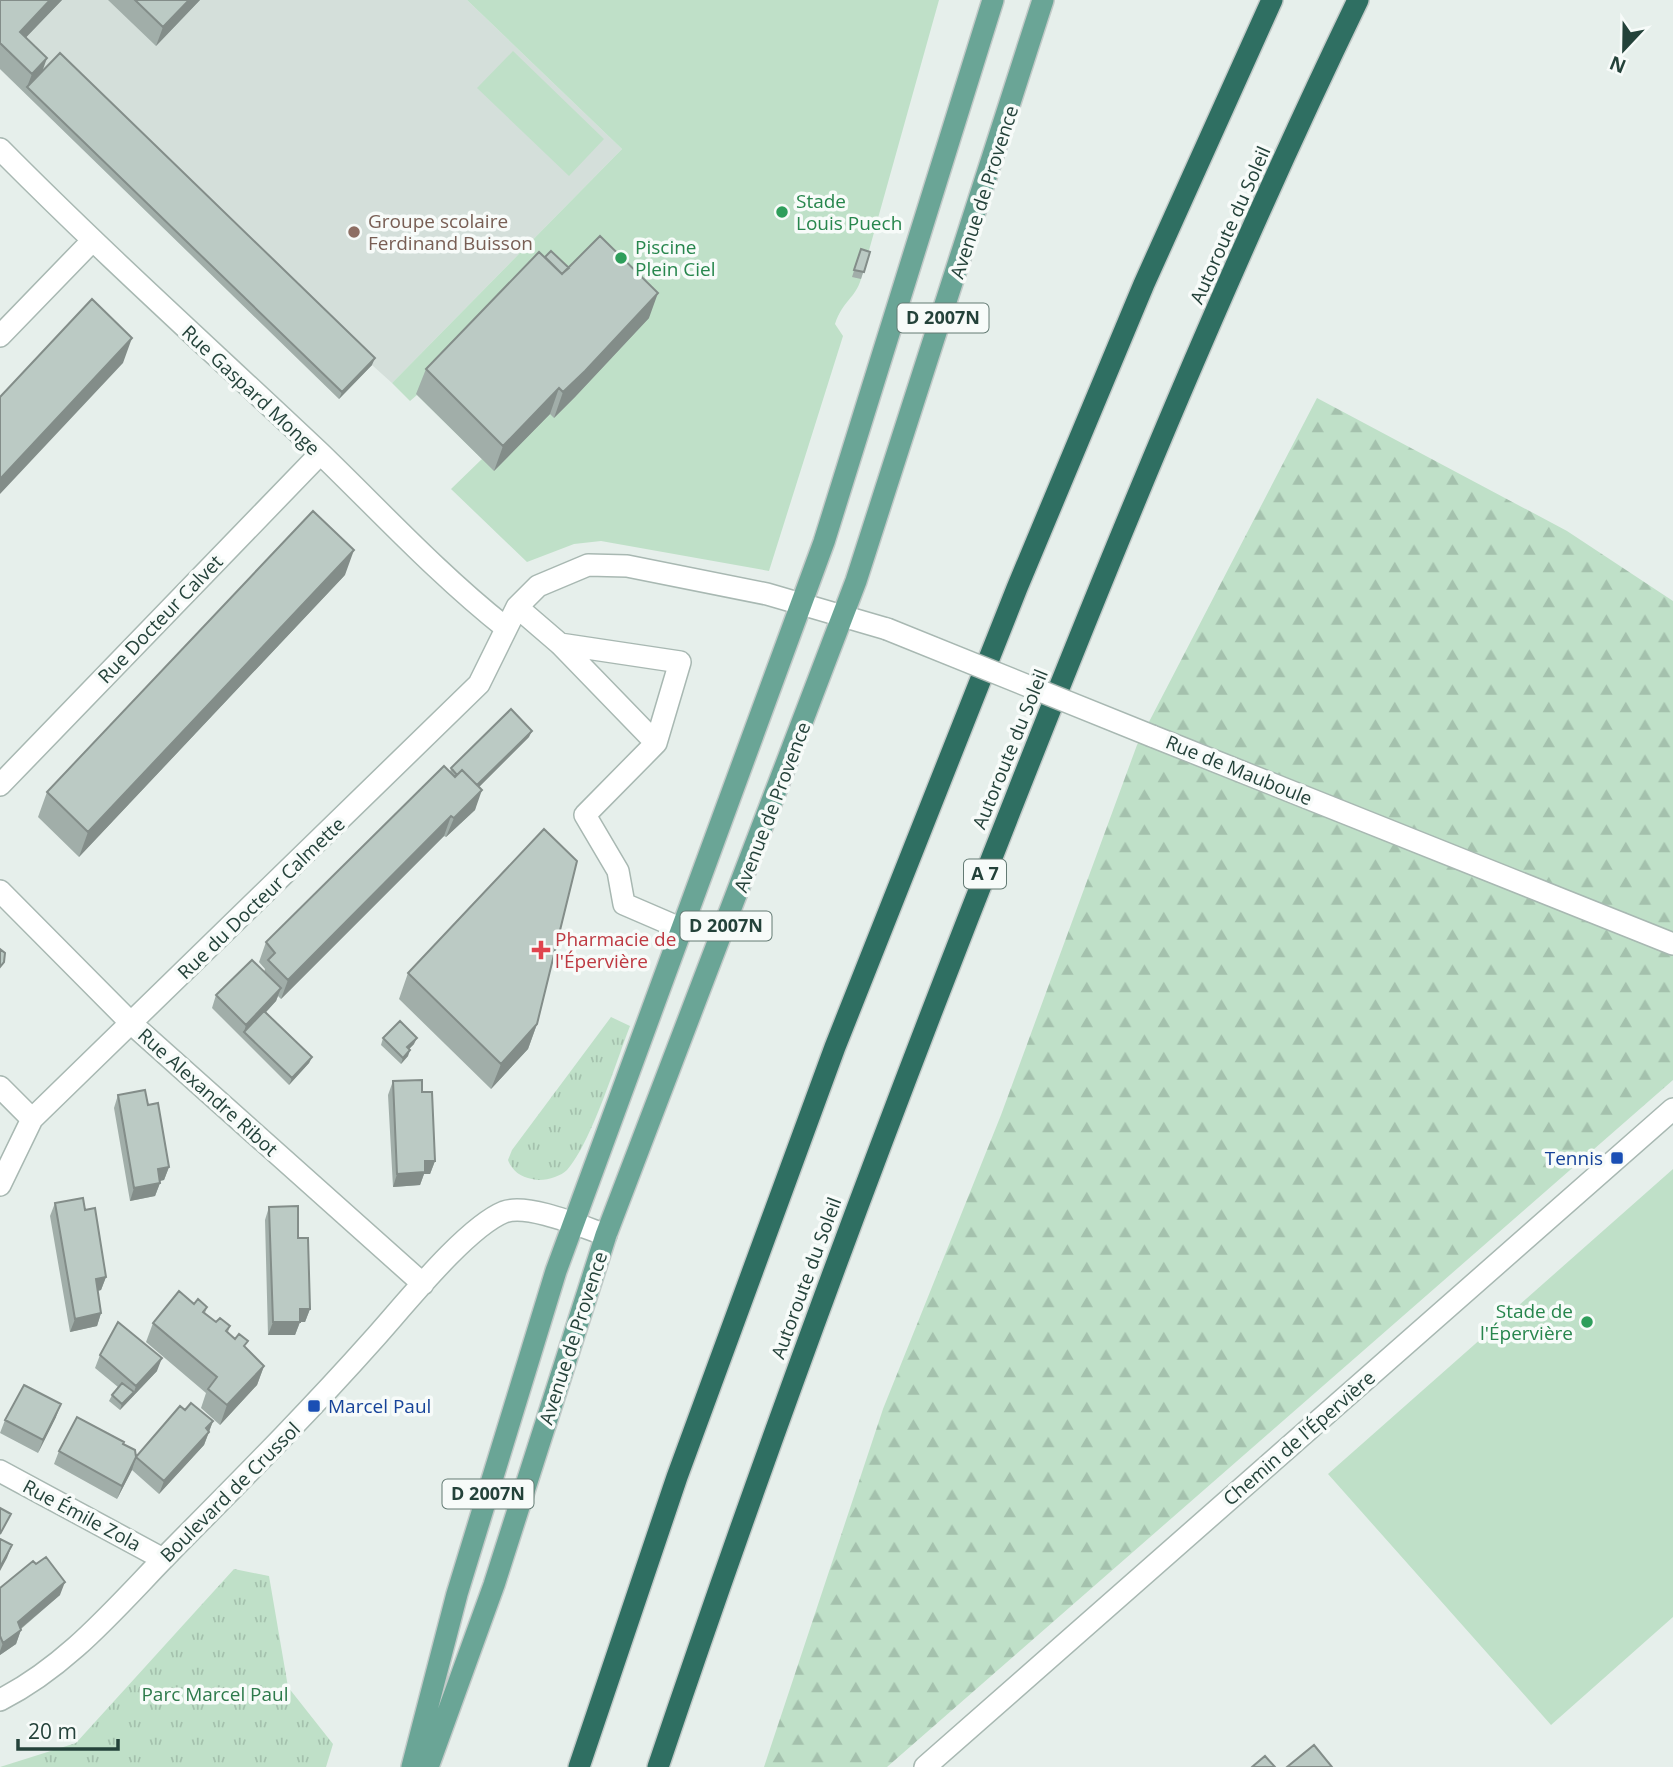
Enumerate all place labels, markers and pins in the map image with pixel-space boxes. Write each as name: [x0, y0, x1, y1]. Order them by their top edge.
place label: Stade Louis Puech: [796, 188, 902, 236]
marker: Stade Louis Puech: [774, 204, 790, 220]
place label: Groupe scolaire Ferdinand Buisson: [368, 208, 533, 256]
marker: Groupe scolaire Ferdinand Buisson: [346, 224, 362, 240]
place label: Piscine Plein Ciel: [635, 234, 716, 282]
marker: Piscine Plein Ciel: [613, 250, 629, 266]
place label: Pharmacie de l'Épervière: [555, 926, 676, 974]
marker: Pharmacie de l'Épervière: [533, 942, 549, 958]
place label: Tennis: [1545, 1145, 1603, 1171]
marker: Tennis: [1609, 1150, 1625, 1166]
place label: Stade de l'Épervière: [1480, 1298, 1573, 1346]
marker: Stade de l'Épervière: [1579, 1314, 1595, 1330]
place label: Marcel Paul: [328, 1393, 431, 1419]
marker: Marcel Paul: [306, 1398, 322, 1414]

